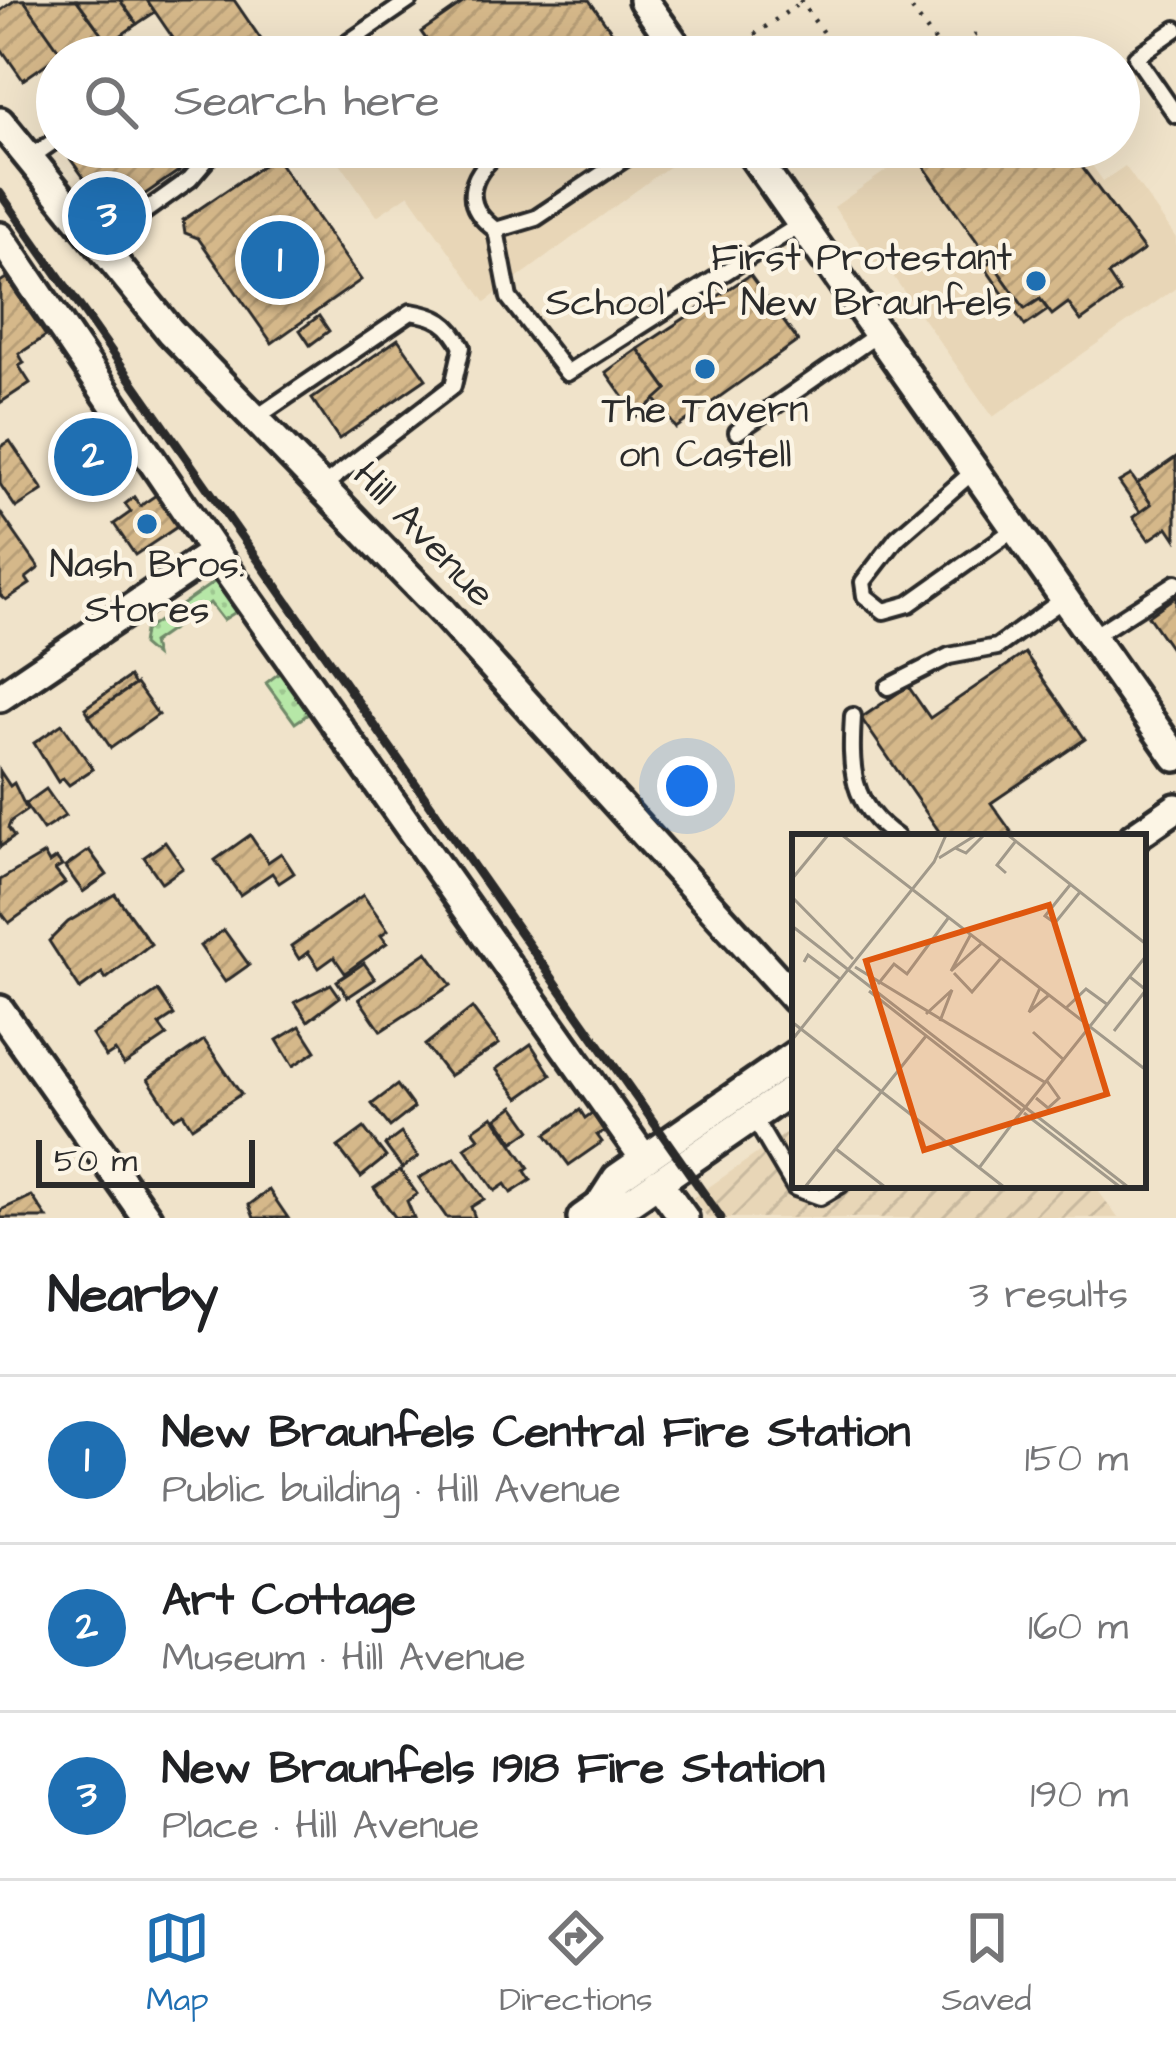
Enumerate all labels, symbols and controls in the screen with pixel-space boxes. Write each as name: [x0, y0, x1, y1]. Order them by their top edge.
search box: [36, 36, 1140, 168]
icon: search: [78, 69, 144, 135]
text: Search here: [174, 71, 440, 133]
pin: 3: [68, 171, 146, 261]
pin: 1: [241, 215, 319, 305]
place label: First Protestant School of New Braunfels: [546, 232, 1012, 331]
marker: First Protestant School of New Braunfels: [1023, 268, 1049, 294]
marker: The Tavern on Castell: [692, 356, 718, 382]
place label: The Tavern on Castell: [602, 384, 808, 483]
pin: 2: [54, 412, 132, 502]
street label: Hill Avenue: [340, 450, 506, 620]
marker: Nash Bros. Stores: [134, 511, 160, 537]
place label: Nash Bros. Stores: [49, 539, 245, 638]
your location: [657, 756, 717, 816]
inset map: [792, 834, 1146, 1188]
scale bar: [36, 1134, 255, 1187]
text: 50 m: [54, 1138, 137, 1184]
text: Nearby: [48, 1261, 218, 1332]
text: 3 results: [969, 1269, 1128, 1323]
text: New Braunfels Central Fire Station: [162, 1402, 910, 1464]
text: 1: [85, 1433, 90, 1487]
text: 150 m: [1025, 1433, 1128, 1487]
text: Public building · Hill Avenue: [162, 1464, 621, 1518]
text: Art Cottage: [162, 1570, 416, 1632]
text: 2: [76, 1601, 98, 1655]
text: 160 m: [1028, 1601, 1128, 1655]
text: Museum · Hill Avenue: [162, 1632, 526, 1686]
text: New Braunfels 1918 Fire Station: [162, 1738, 825, 1800]
text: 3: [77, 1769, 97, 1823]
text: 190 m: [1030, 1769, 1128, 1823]
text: Place · Hill Avenue: [162, 1800, 479, 1854]
tab: Map: [144, 1905, 210, 2023]
tab: Directions: [499, 1905, 653, 2023]
tab: Saved: [942, 1905, 1032, 2023]

